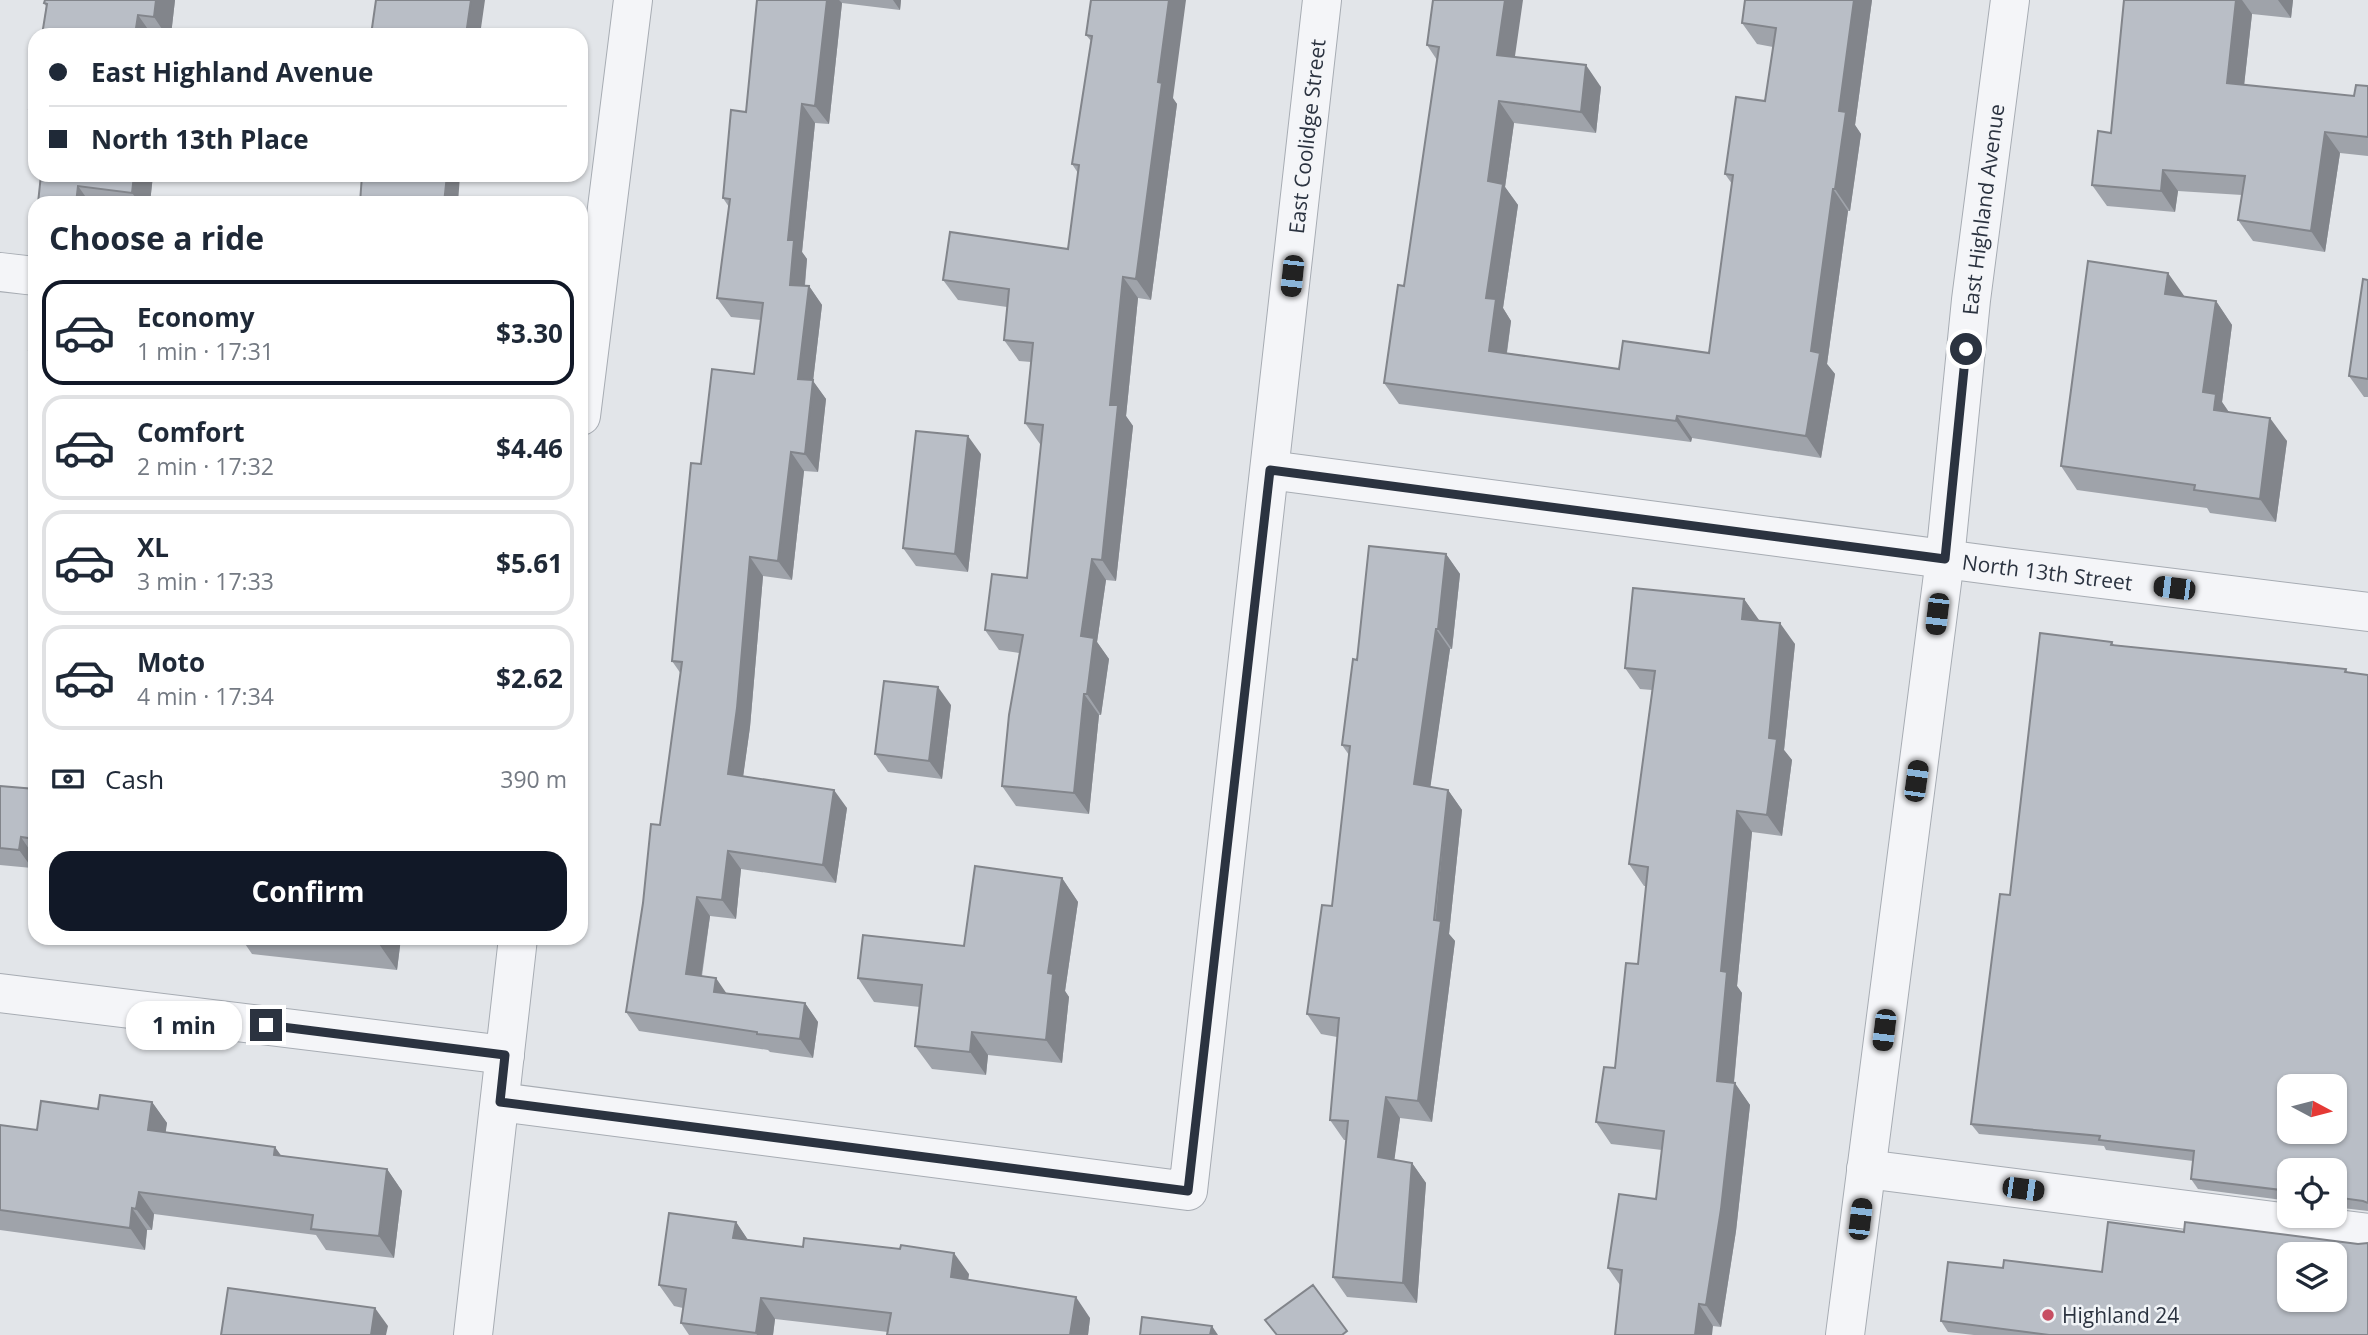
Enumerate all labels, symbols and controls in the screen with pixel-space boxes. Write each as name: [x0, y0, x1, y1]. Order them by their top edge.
street label: East Coolidge Street: [1282, 38, 1332, 235]
text: East Highland Avenue: [91, 54, 373, 90]
street label: East Highland Avenue: [1956, 102, 2010, 316]
text: North 13th Place: [91, 121, 309, 157]
text: Choose a ride: [49, 216, 264, 259]
car: [1280, 254, 1305, 298]
text: Economy: [137, 299, 255, 335]
icon: car: [53, 301, 116, 364]
text: $3.30: [496, 315, 563, 351]
route start: [1950, 333, 1982, 365]
text: 1 min · 17:31: [137, 335, 274, 367]
text: Comfort: [137, 414, 244, 450]
icon: car: [53, 416, 116, 479]
text: $4.46: [496, 430, 563, 466]
text: 2 min · 17:32: [137, 450, 274, 482]
text: XL: [137, 529, 169, 565]
icon: car: [53, 531, 116, 594]
text: $5.61: [496, 545, 563, 581]
street label: North 13th Street: [1960, 547, 2134, 597]
text: 3 min · 17:33: [137, 565, 274, 597]
car: [2152, 575, 2197, 601]
car: [1925, 592, 1950, 636]
text: Moto: [137, 644, 205, 680]
icon: car: [53, 646, 116, 709]
text: $2.62: [496, 660, 563, 696]
text: 4 min · 17:34: [137, 680, 274, 712]
car: [1903, 759, 1930, 803]
icon: cash: [49, 760, 87, 798]
text: Cash: [105, 761, 164, 797]
text: 390 m: [500, 763, 567, 795]
button: Confirm: [49, 851, 567, 931]
callout: 1 min: [126, 1000, 242, 1050]
car: [1872, 1008, 1897, 1052]
text: 1 min: [152, 1009, 216, 1041]
route end: [250, 1009, 282, 1041]
north arrow: [2277, 1074, 2347, 1144]
map controls: [2277, 1074, 2347, 1312]
button: locate: [2277, 1158, 2347, 1228]
car: [2001, 1176, 2046, 1202]
car: [1848, 1197, 1873, 1241]
button: layers: [2277, 1242, 2347, 1312]
place label: Highland 24: [2062, 1301, 2179, 1329]
marker: Highland 24: [2040, 1307, 2056, 1323]

